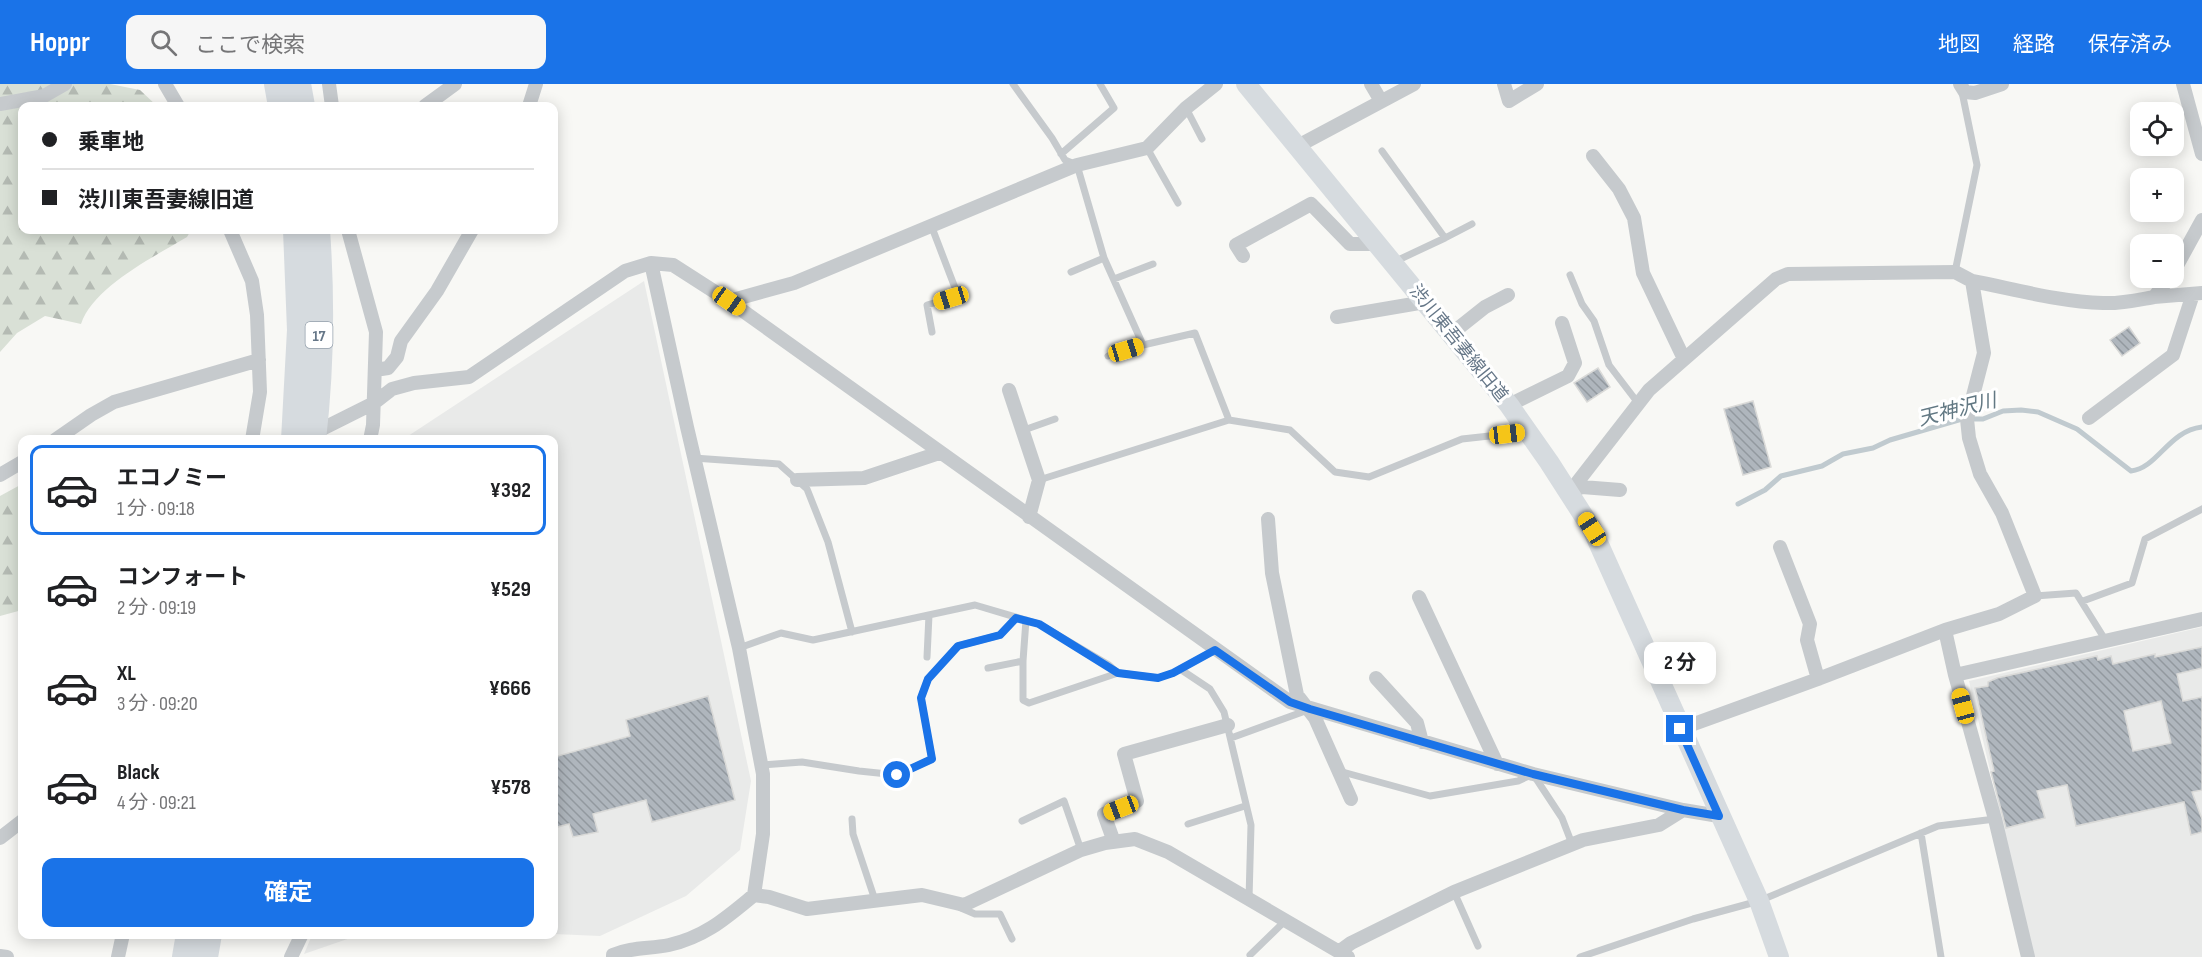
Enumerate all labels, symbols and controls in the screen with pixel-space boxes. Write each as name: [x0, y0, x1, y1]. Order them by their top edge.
search box: [126, 15, 546, 69]
text: Hoppr: [30, 26, 90, 59]
icon: search: [147, 26, 180, 59]
text: ここで検索: [195, 32, 305, 59]
text: 地図: [1938, 32, 1980, 57]
text: 経路: [2013, 32, 2055, 57]
text: 保存済み: [2088, 32, 2172, 57]
map controls: [2130, 102, 2184, 288]
button: locate: [2130, 102, 2184, 156]
text: 乗車地: [78, 129, 144, 156]
button: +: [2130, 168, 2184, 222]
text: 渋川東吾妻線旧道: [78, 187, 254, 214]
button: −: [2130, 234, 2184, 288]
street label: 渋川東吾妻線旧道: [1405, 281, 1512, 406]
car: [709, 283, 749, 319]
car: [931, 284, 971, 312]
road number: 17: [306, 322, 332, 348]
car: [1106, 336, 1146, 364]
water label: 天神沢川: [1916, 388, 2001, 431]
car: [1488, 423, 1526, 445]
icon: car: [45, 463, 99, 517]
text: エコノミー: [117, 465, 227, 492]
text: ¥392: [490, 477, 531, 504]
text: 1 分 · 09:18: [117, 497, 195, 521]
car: [1575, 509, 1609, 549]
icon: car: [45, 562, 99, 616]
text: コンフォート: [117, 564, 248, 591]
text: ¥529: [490, 576, 531, 603]
text: 2 分 · 09:19: [117, 596, 196, 620]
callout: 2 分: [1644, 642, 1716, 684]
text: 2 分: [1664, 651, 1696, 675]
text: XL: [117, 660, 136, 687]
icon: car: [45, 661, 99, 715]
text: ¥666: [489, 675, 531, 702]
car: [1950, 686, 1976, 726]
text: 3 分 · 09:20: [117, 692, 198, 716]
route end: [1666, 715, 1693, 742]
text: Black: [117, 759, 159, 786]
icon: car: [45, 760, 99, 814]
route start: [883, 761, 910, 788]
text: ¥578: [490, 774, 531, 801]
text: 4 分 · 09:21: [117, 791, 196, 815]
car: [1101, 793, 1141, 823]
button: 確定: [42, 858, 534, 927]

